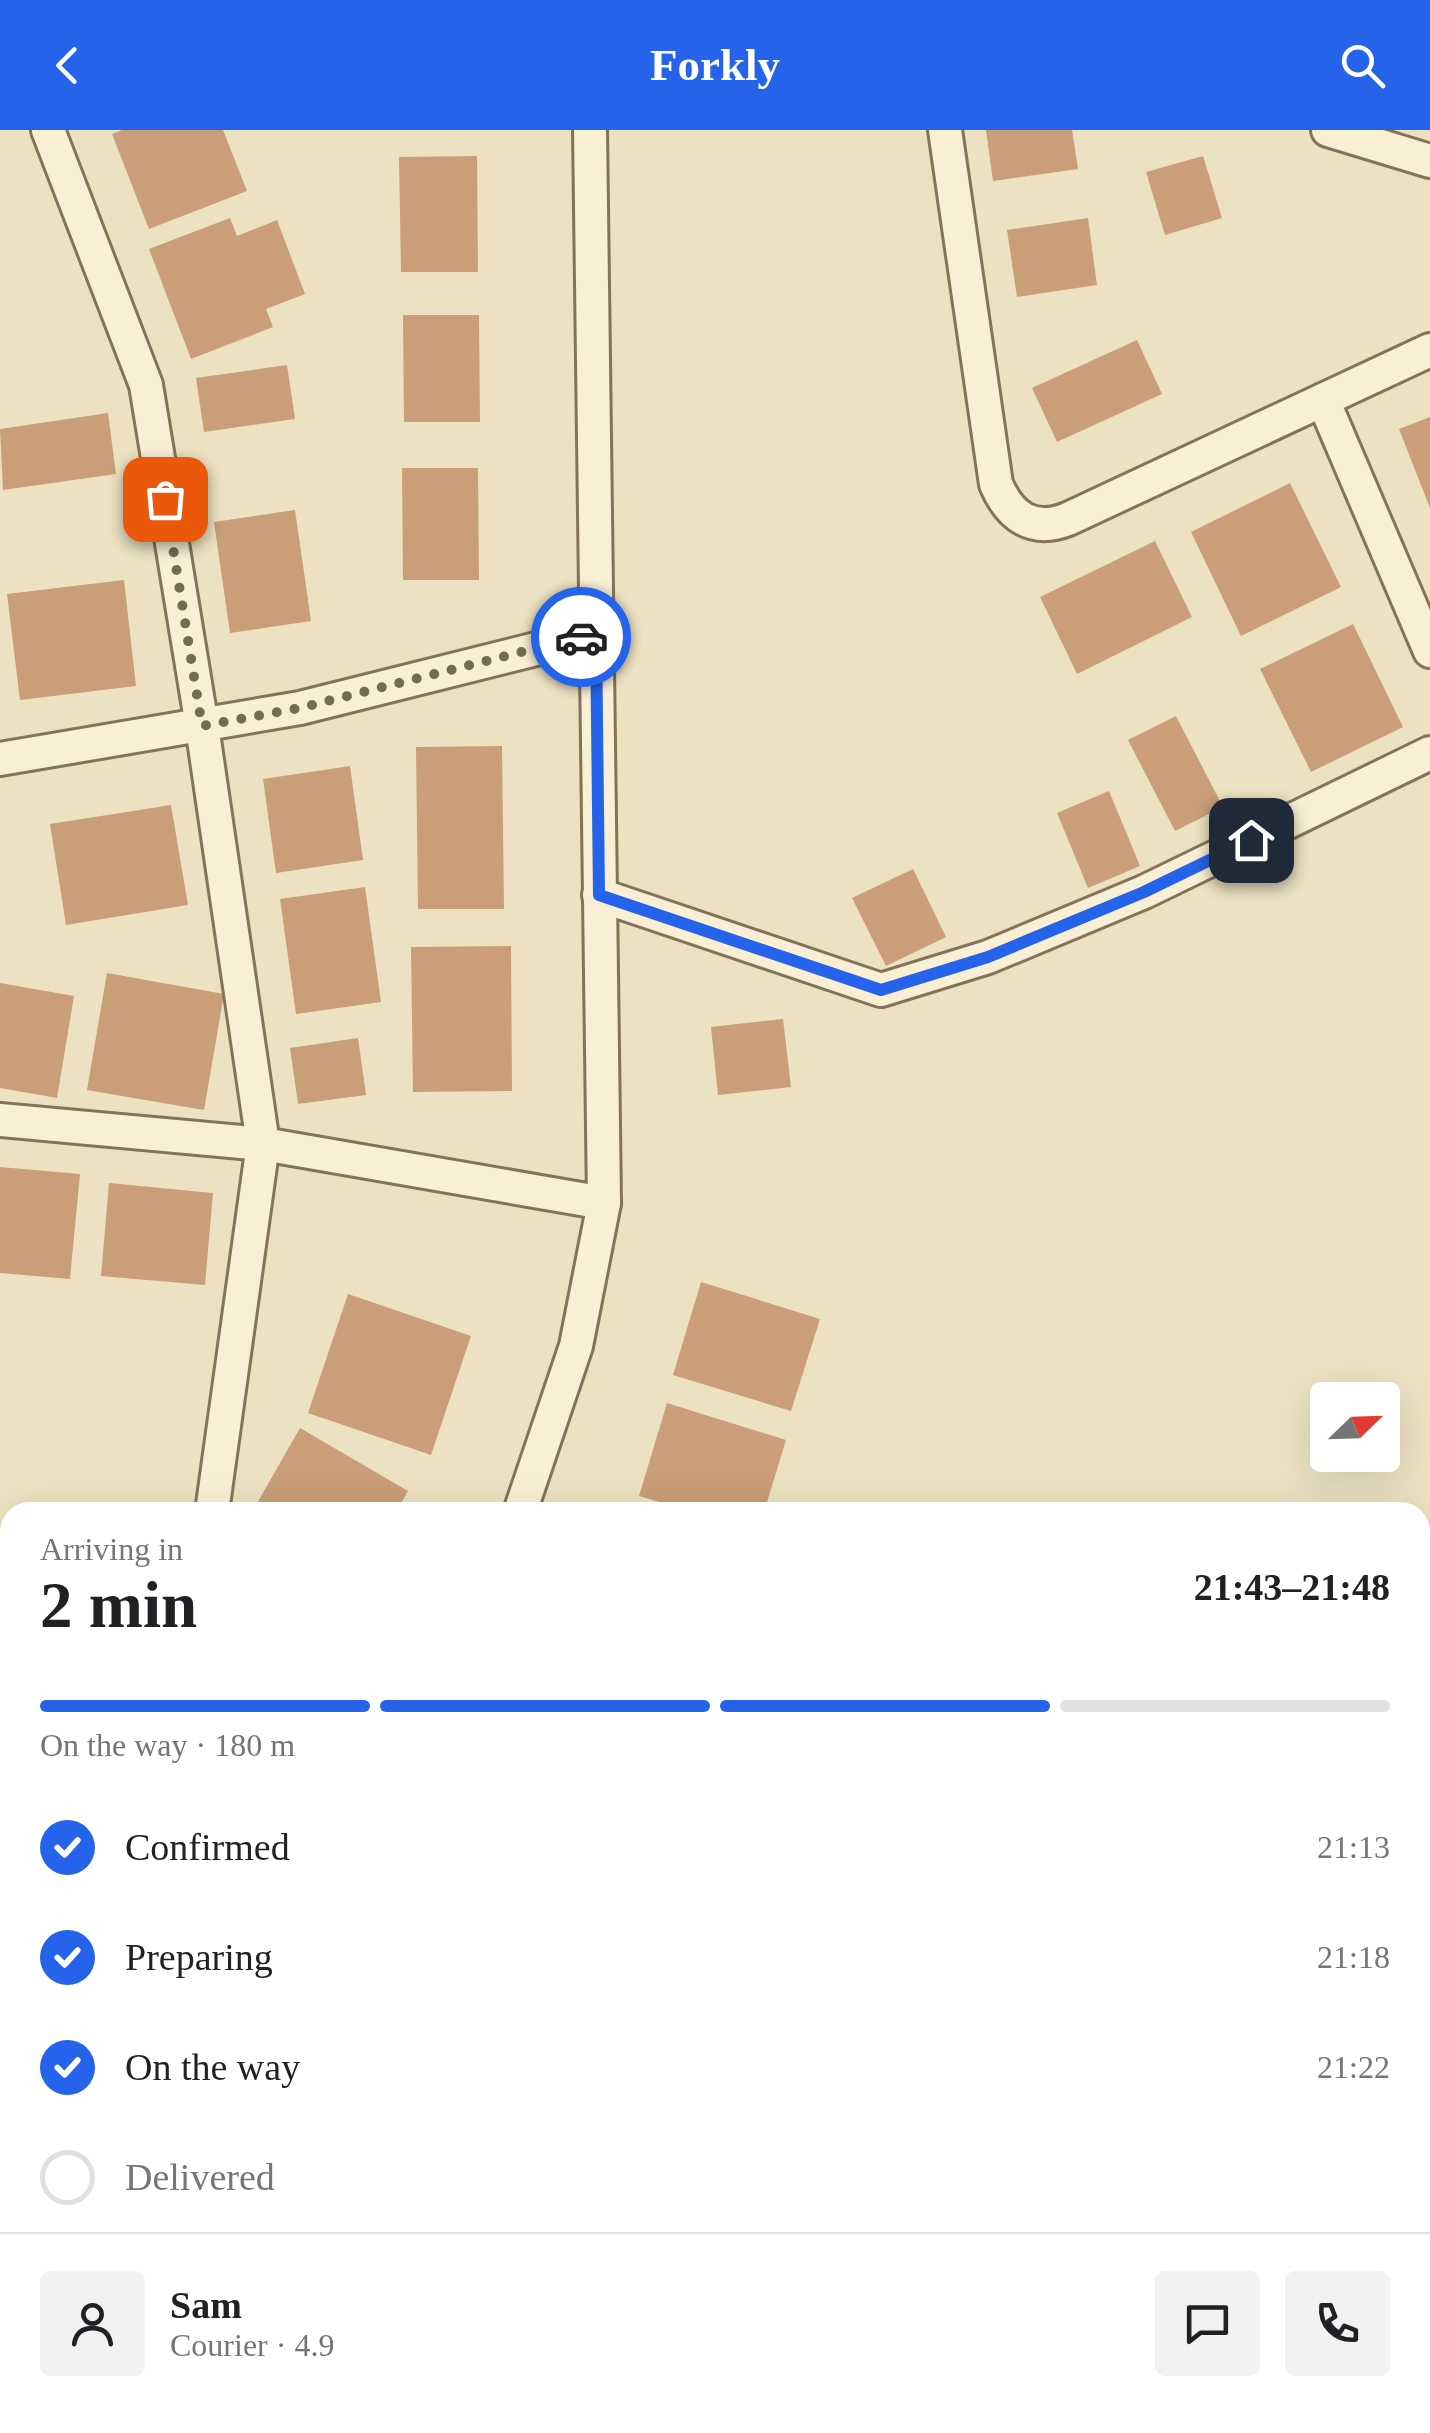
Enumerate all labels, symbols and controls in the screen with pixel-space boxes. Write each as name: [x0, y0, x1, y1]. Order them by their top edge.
icon: back: [40, 38, 95, 93]
icon: search: [1335, 38, 1390, 93]
text: Forkly: [650, 40, 780, 90]
pin: [123, 457, 208, 542]
icon: bag: [138, 472, 193, 527]
courier: [531, 587, 631, 687]
icon: car: [554, 610, 609, 665]
pin: [1209, 798, 1294, 883]
icon: home: [1224, 813, 1279, 868]
north arrow: [1310, 1382, 1400, 1472]
map controls: [1310, 1382, 1400, 1472]
text: Arriving in: [40, 1531, 183, 1567]
text: 21:43–21:48: [1194, 1566, 1390, 1608]
text: 2 min: [40, 1569, 197, 1641]
text: On the way · 180 m: [40, 1727, 295, 1763]
icon: check: [40, 1820, 95, 1875]
text: Confirmed: [125, 1826, 290, 1868]
text: 21:13: [1317, 1829, 1390, 1865]
icon: check: [40, 1930, 95, 1985]
text: Preparing: [125, 1936, 273, 1978]
text: 21:18: [1317, 1939, 1390, 1975]
icon: check: [40, 2040, 95, 2095]
text: On the way: [125, 2046, 300, 2088]
text: 21:22: [1317, 2049, 1390, 2085]
text: Delivered: [125, 2156, 275, 2198]
button: person: [40, 2271, 145, 2376]
button: chat: [1155, 2271, 1260, 2376]
button: phone: [1285, 2271, 1390, 2376]
text: Sam: [170, 2284, 242, 2326]
text: Courier · 4.9: [170, 2327, 334, 2363]

